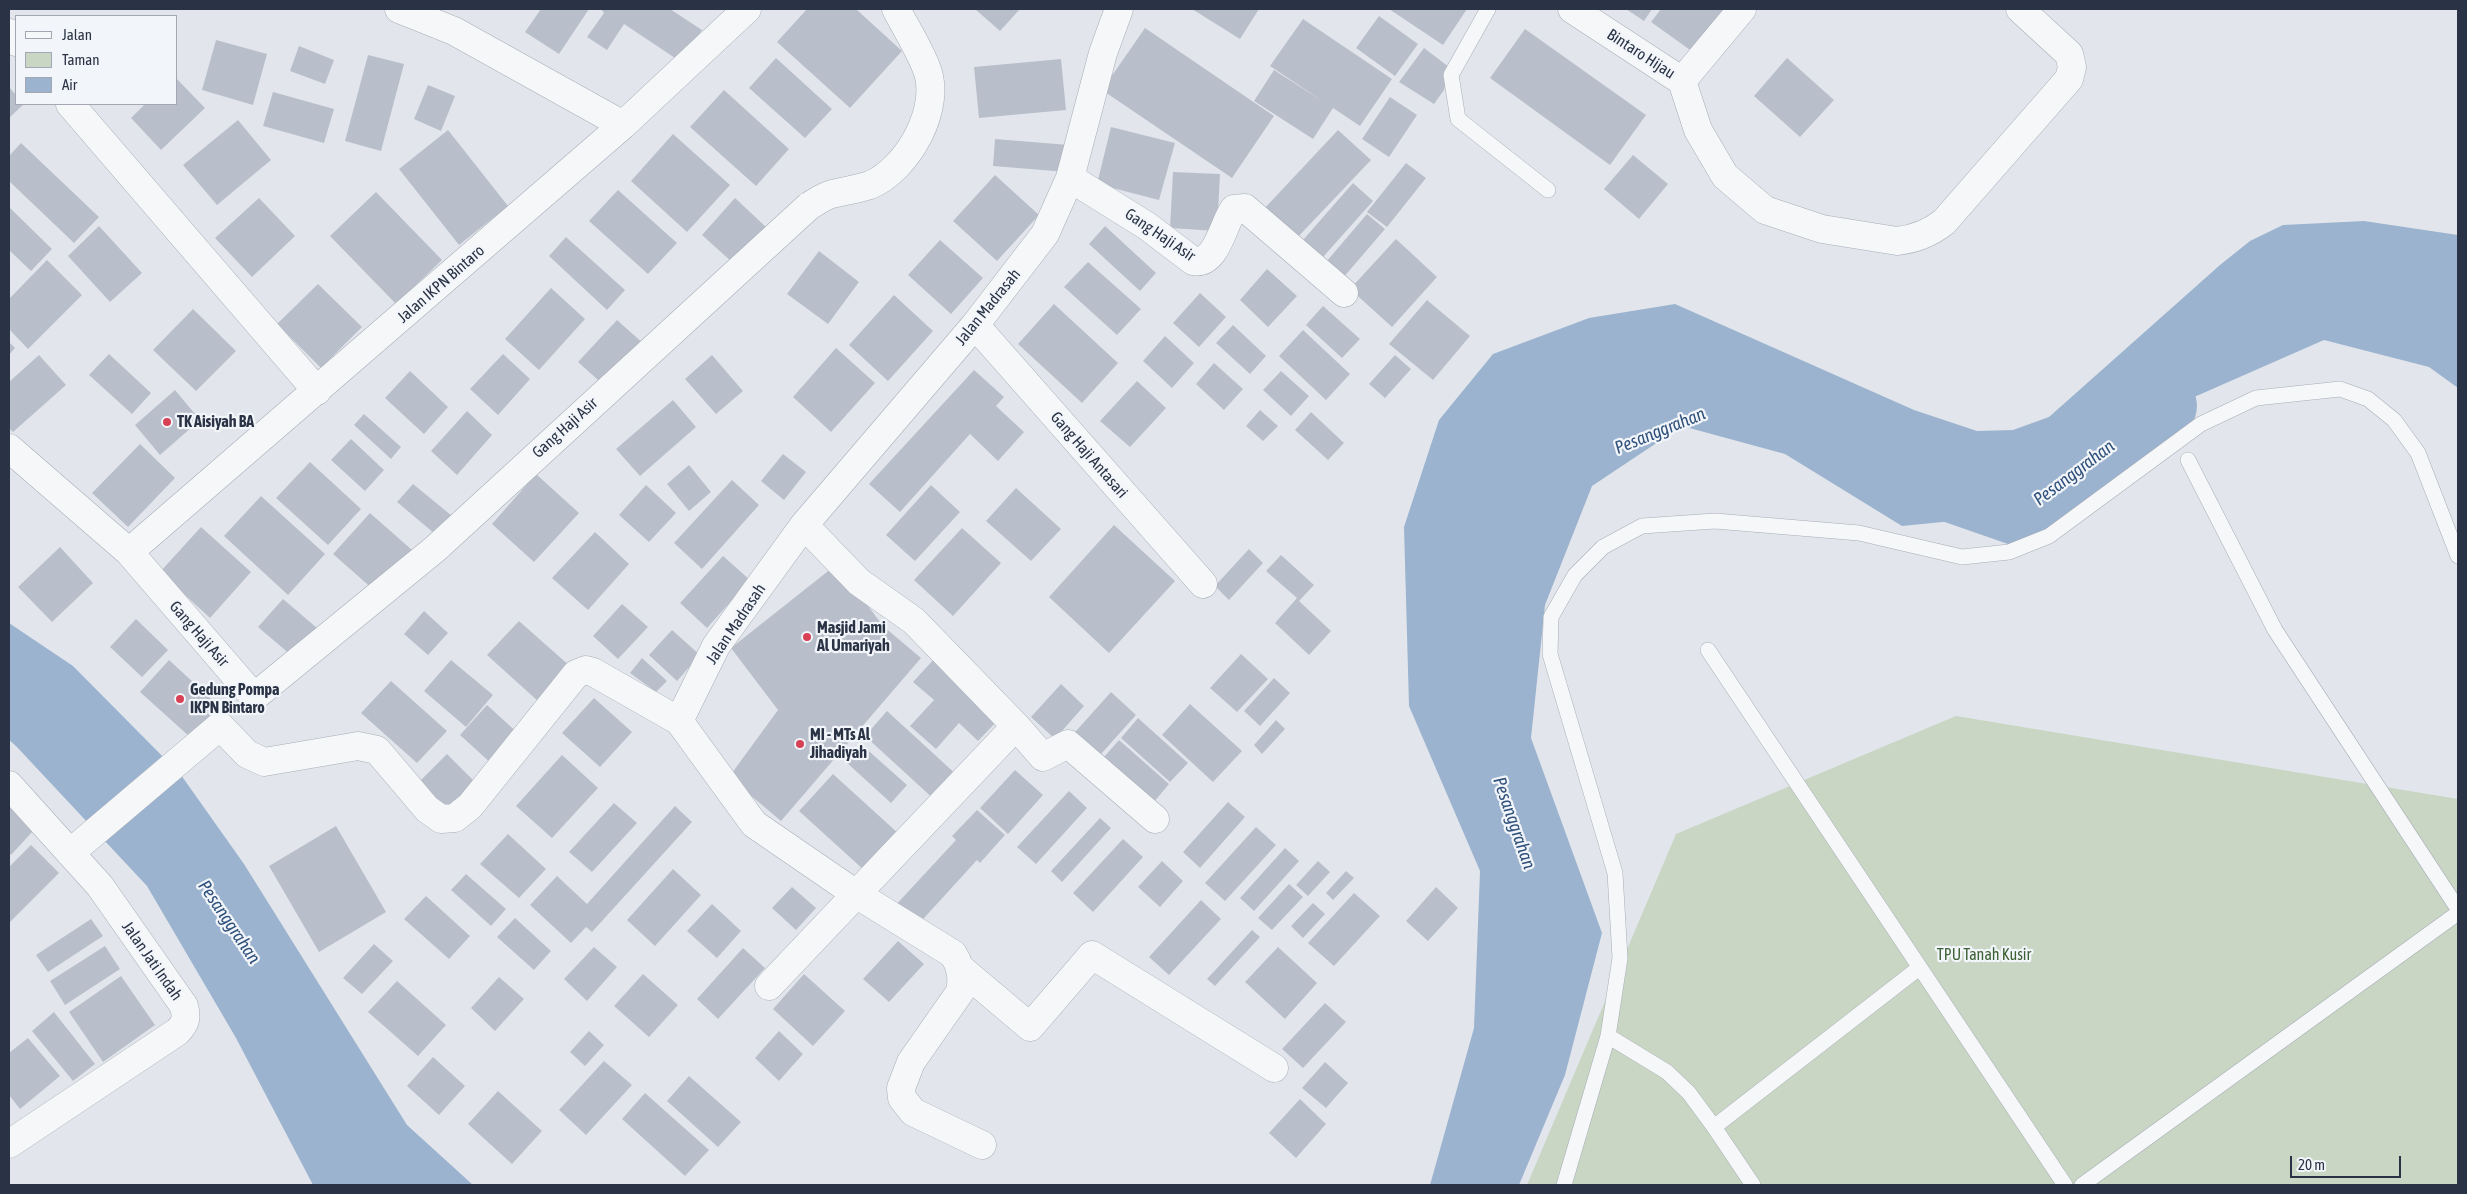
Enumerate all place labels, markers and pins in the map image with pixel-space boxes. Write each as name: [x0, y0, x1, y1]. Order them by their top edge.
place label: TK Aisiyah BA: [177, 412, 254, 432]
marker: TK Aisiyah BA: [161, 416, 173, 428]
place label: Masjid Jami Al Umariyah: [817, 618, 890, 656]
marker: Masjid Jami Al Umariyah: [801, 631, 813, 643]
place label: Gedung Pompa IKPN Bintaro: [190, 680, 280, 718]
marker: Gedung Pompa IKPN Bintaro: [174, 693, 186, 705]
place label: MI - MTs Al Jihadiyah: [810, 725, 870, 763]
marker: MI - MTs Al Jihadiyah: [794, 738, 806, 750]

